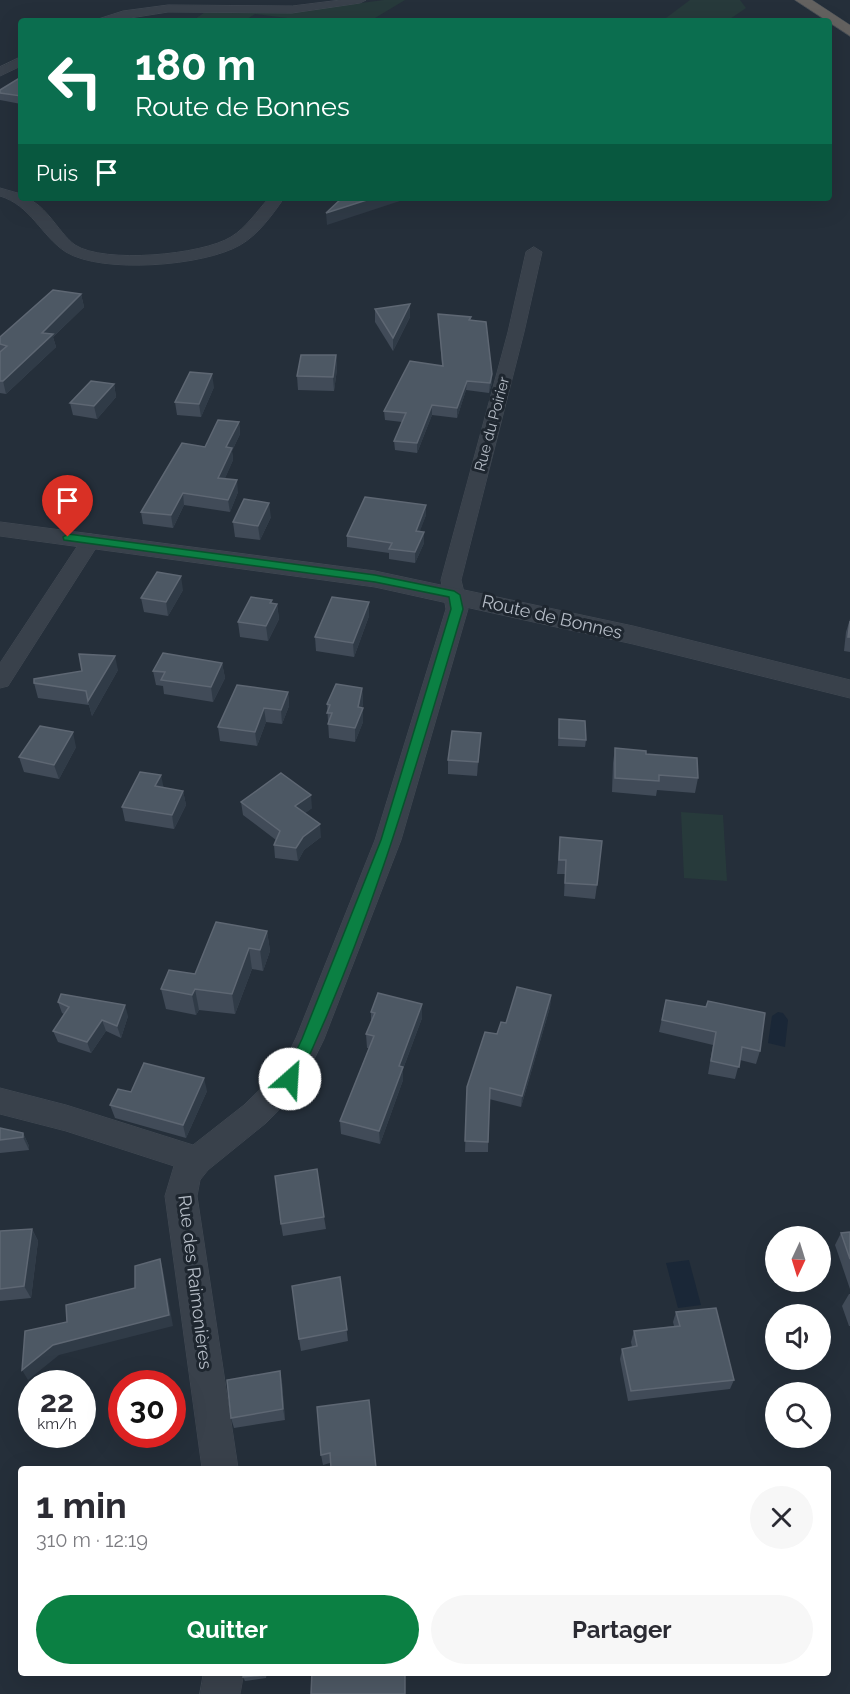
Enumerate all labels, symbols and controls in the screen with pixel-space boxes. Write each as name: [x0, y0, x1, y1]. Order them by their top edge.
text: 180 m: [135, 41, 256, 90]
icon: left: [36, 42, 114, 120]
text: Route de Bonnes: [135, 91, 350, 122]
icon: arrive: [90, 156, 123, 189]
text: Puis: [36, 160, 78, 186]
street label: Rue du Poirier: [471, 374, 513, 473]
pin: [42, 475, 93, 537]
icon: arrive: [51, 484, 84, 517]
street label: Route de Bonnes: [480, 590, 625, 643]
position arrow: [258, 1047, 322, 1111]
street label: Rue des Raimonières: [174, 1194, 217, 1371]
north arrow: [765, 1226, 831, 1292]
map controls: [765, 1226, 831, 1448]
button: sound: [765, 1304, 831, 1370]
speed limit sign: 30: [108, 1370, 186, 1448]
button: search: [765, 1382, 831, 1448]
text: 22: [40, 1384, 74, 1419]
text: km/h: [37, 1415, 77, 1433]
text: 1 min: [36, 1484, 127, 1526]
button: close: [750, 1486, 813, 1549]
text: 310 m · 12:19: [36, 1528, 148, 1552]
button: Quitter: [36, 1595, 419, 1664]
button: Partager: [431, 1595, 813, 1664]

